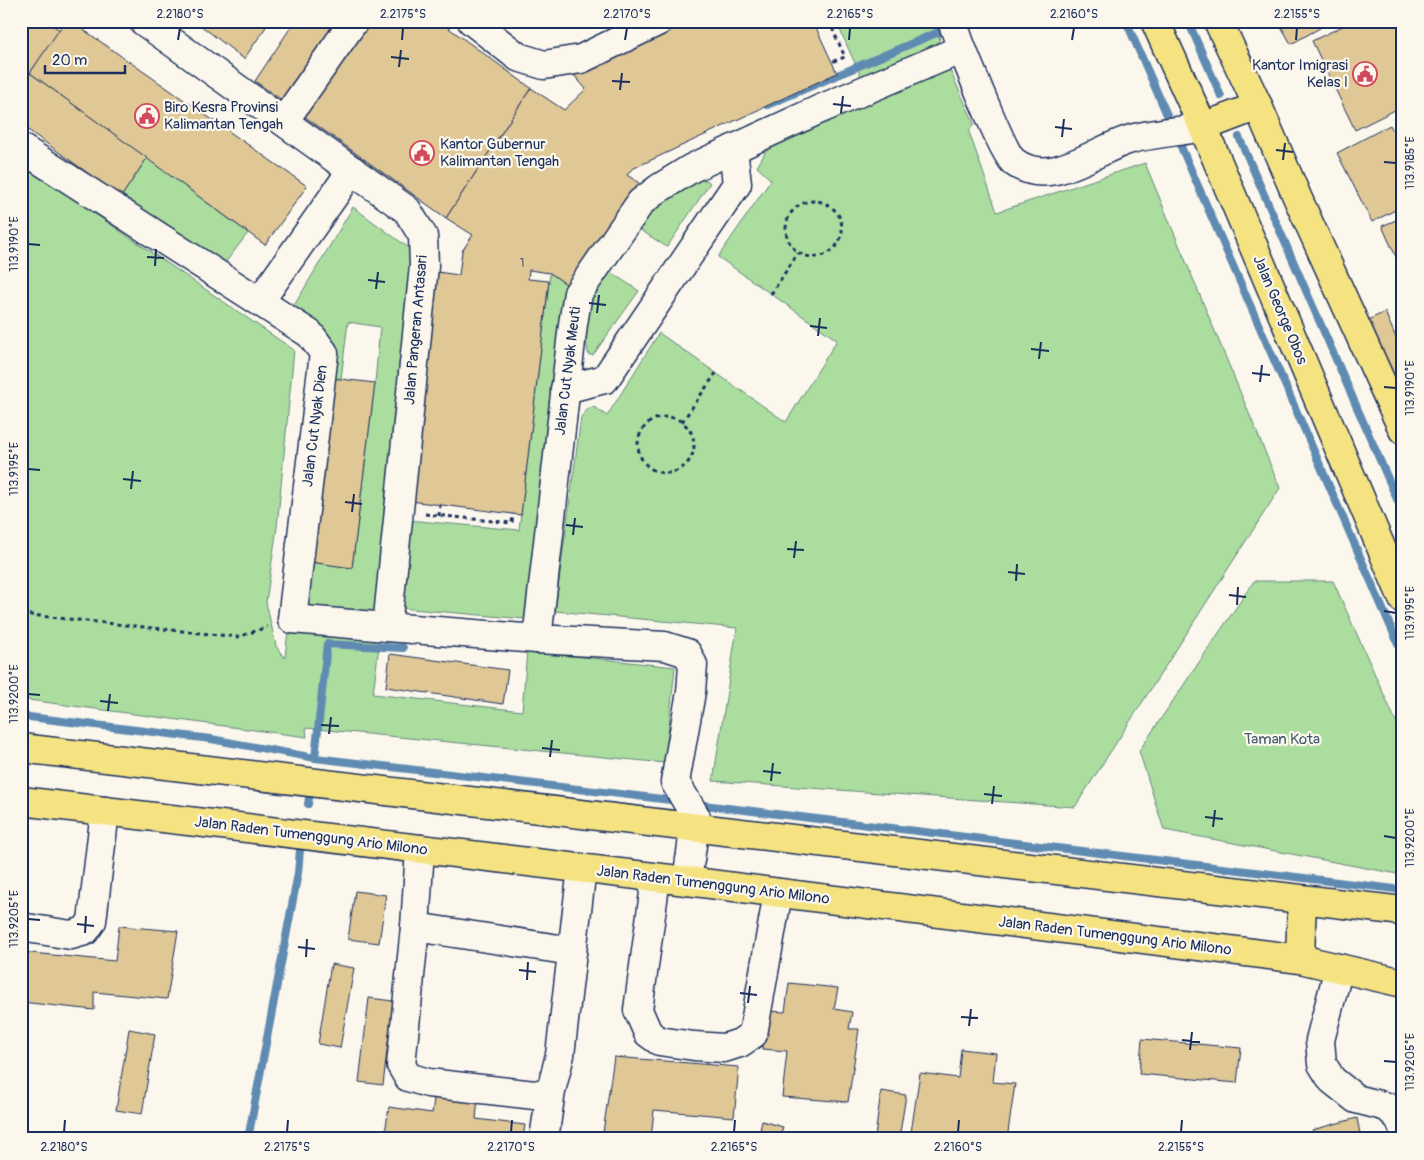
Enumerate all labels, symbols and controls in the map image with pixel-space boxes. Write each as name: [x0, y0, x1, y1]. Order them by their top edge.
text: 2.2180°S: [156, 7, 204, 22]
text: 2.2175°S: [380, 7, 426, 22]
text: 2.2170°S: [603, 7, 651, 22]
text: 2.2165°S: [827, 7, 873, 22]
text: 2.2160°S: [1050, 7, 1098, 22]
text: 2.2155°S: [1274, 7, 1320, 22]
scale bar: [45, 42, 125, 74]
text: 20 m: [52, 51, 87, 70]
place label: Kantor Imigrasi Kelas I: [1252, 56, 1348, 92]
public building icon: Kantor Imigrasi Kelas I: [1352, 61, 1378, 87]
place label: Biro Kesra Provinsi Kalimantan Tengah: [164, 98, 283, 134]
public building icon: Biro Kesra Provinsi Kalimantan Tengah: [134, 103, 160, 129]
place label: Kantor Gubernur Kalimantan Tengah: [440, 135, 559, 171]
text: 113.9185°E: [1403, 136, 1418, 190]
public building icon: Kantor Gubernur Kalimantan Tengah: [409, 140, 435, 166]
text: 113.9190°E: [7, 216, 22, 272]
street label: Jalan George Obos: [1248, 253, 1312, 368]
street label: Jalan Pangeran Antasari: [400, 254, 432, 406]
house number: 1: [520, 256, 524, 271]
street label: Jalan Cut Nyak Meuti: [551, 305, 585, 436]
text: 113.9190°E: [1403, 360, 1418, 416]
street label: Jalan Cut Nyak Dien: [298, 364, 332, 488]
text: 113.9195°E: [7, 442, 22, 496]
text: 113.9195°E: [1403, 586, 1418, 640]
text: 113.9200°E: [7, 664, 22, 724]
park label: Taman Kota: [1244, 730, 1320, 749]
text: 113.9200°E: [1403, 808, 1418, 868]
street label: Jalan Raden Tumenggung Ario Milono: [193, 812, 429, 860]
street label: Jalan Raden Tumenggung Ario Milono: [595, 861, 831, 909]
text: 113.9205°E: [7, 890, 22, 948]
street label: Jalan Raden Tumenggung Ario Milono: [997, 912, 1233, 960]
text: 113.9205°E: [1403, 1033, 1418, 1091]
text: 2.2180°S: [40, 1140, 88, 1155]
text: 2.2175°S: [264, 1140, 310, 1155]
text: 2.2170°S: [487, 1140, 535, 1155]
text: 2.2165°S: [711, 1140, 757, 1155]
text: 2.2160°S: [934, 1140, 982, 1155]
text: 2.2155°S: [1158, 1140, 1204, 1155]

